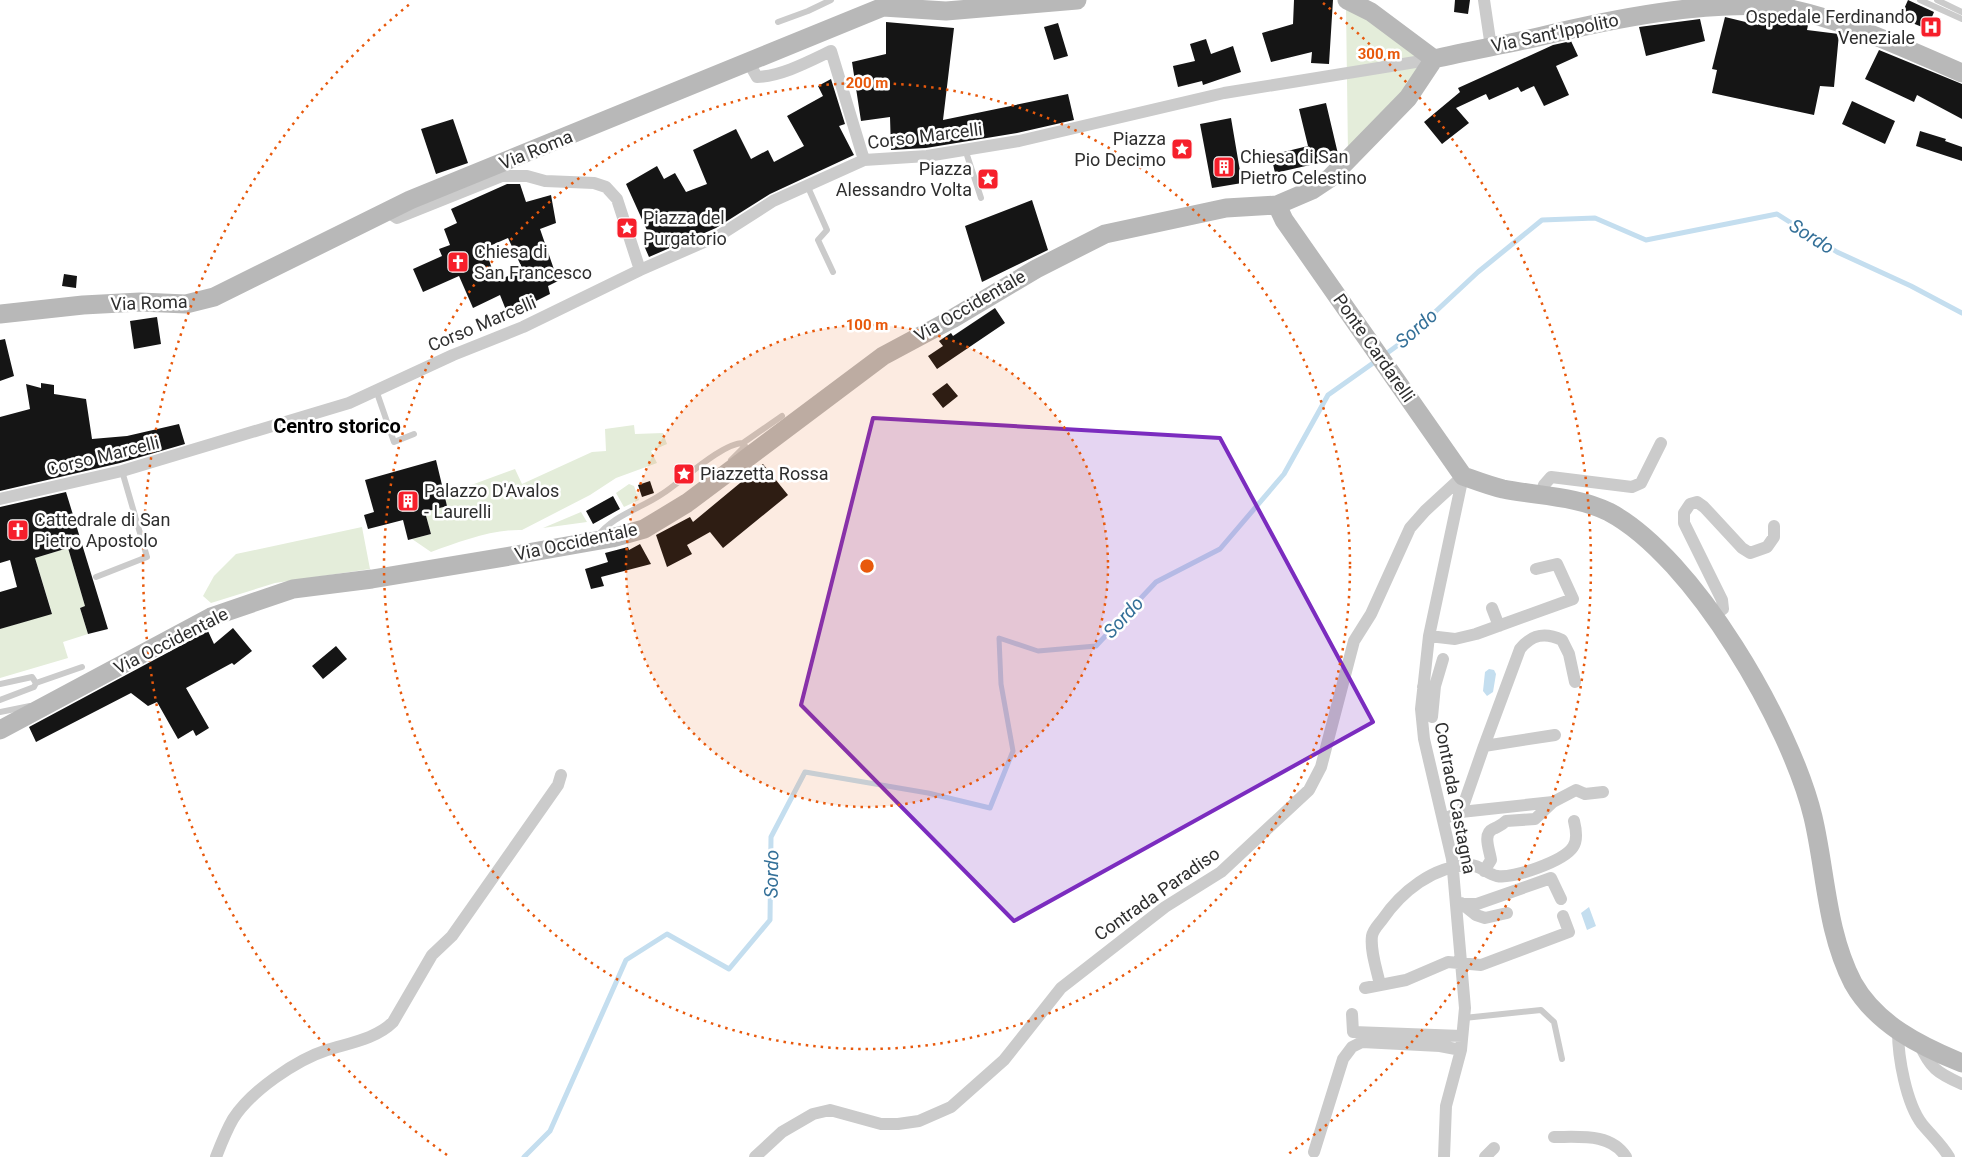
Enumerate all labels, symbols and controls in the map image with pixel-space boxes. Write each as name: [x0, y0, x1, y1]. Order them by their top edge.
place label: Ospedale Ferdinando Veneziale: [1745, 6, 1915, 48]
street label: Via Sant'Ippolito: [1489, 9, 1620, 56]
hospital icon: Ospedale Ferdinando Veneziale: [1919, 15, 1943, 39]
text: 300 m: [1358, 45, 1400, 63]
text: 200 m: [846, 74, 888, 92]
street label: Corso Marcelli: [866, 118, 984, 153]
street label: Via Roma: [496, 125, 575, 174]
place label: Piazza Pio Decimo: [1074, 128, 1166, 170]
place icon: Piazza Pio Decimo: [1170, 137, 1194, 161]
place label: Chiesa di San Pietro Celestino: [1240, 146, 1367, 188]
building icon: Chiesa di San Pietro Celestino: [1212, 155, 1236, 179]
place label: Piazza Alessandro Volta: [836, 158, 972, 200]
place icon: Piazza Alessandro Volta: [976, 167, 1000, 191]
place label: Piazza del Purgatorio: [643, 207, 727, 249]
water label: Sordo: [1785, 214, 1838, 259]
place icon: Piazza del Purgatorio: [615, 216, 639, 240]
place label: Chiesa di San Francesco: [474, 241, 592, 283]
church icon: Chiesa di San Francesco: [446, 250, 470, 274]
street label: Via Occidentale: [910, 265, 1029, 346]
street label: Ponte Cardarelli: [1329, 290, 1420, 406]
street label: Via Roma: [110, 291, 188, 314]
street label: Corso Marcelli: [424, 291, 539, 356]
water label: Sordo: [1391, 304, 1442, 353]
text: 100 m: [846, 316, 888, 334]
district label: Centro storico: [273, 414, 401, 438]
street label: Corso Marcelli: [44, 431, 162, 480]
place icon: Piazzetta Rossa: [672, 462, 696, 486]
place label: Piazzetta Rossa: [700, 463, 829, 484]
place label: Palazzo D'Avalos - Laurelli: [424, 480, 559, 522]
building icon: Palazzo D'Avalos - Laurelli: [396, 489, 420, 513]
place label: Cattedrale di San Pietro Apostolo: [34, 509, 170, 551]
church icon: Cattedrale di San Pietro Apostolo: [6, 518, 30, 542]
street label: Via Occidentale: [513, 518, 639, 565]
centre of rings: [858, 557, 876, 575]
water label: Sordo: [1098, 592, 1148, 643]
street label: Via Occidentale: [110, 603, 231, 678]
street label: Contrada Castagna: [1430, 720, 1480, 876]
street label: Contrada Paradiso: [1090, 842, 1224, 945]
water label: Sordo: [760, 850, 783, 898]

